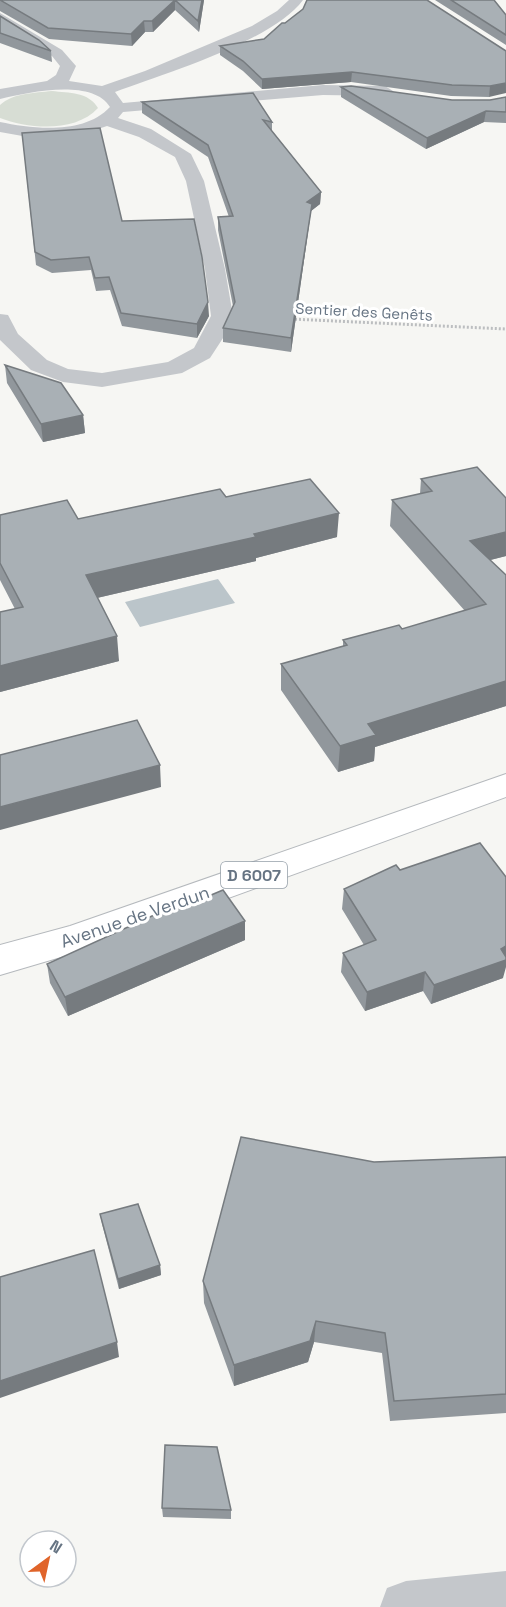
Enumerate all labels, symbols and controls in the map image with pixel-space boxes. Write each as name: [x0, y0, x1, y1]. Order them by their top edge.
street label: Sentier des Genêts: [295, 298, 433, 325]
road number: D 6007: [221, 862, 287, 888]
street label: Avenue de Verdun: [57, 880, 212, 953]
north arrow: [18, 1529, 78, 1589]
text: N: [46, 1535, 66, 1559]

